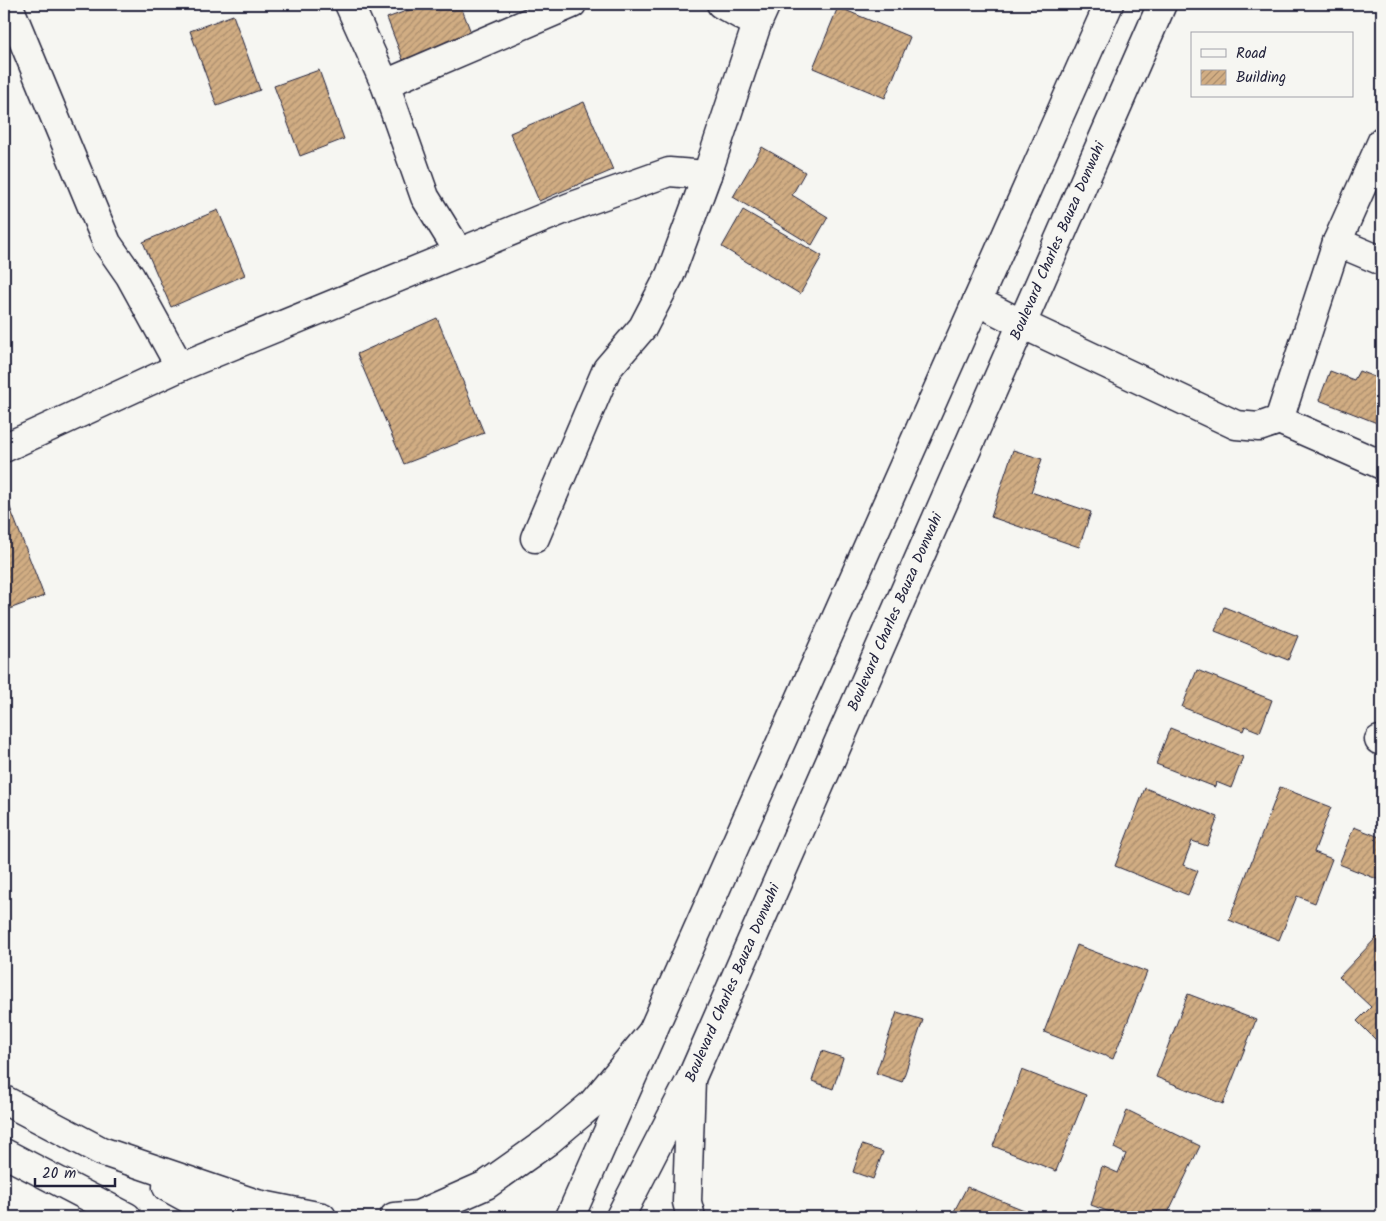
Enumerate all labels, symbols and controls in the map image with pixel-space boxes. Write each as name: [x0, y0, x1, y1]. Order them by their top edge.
legend: [1191, 32, 1354, 98]
text: Road: [1236, 42, 1267, 66]
text: Building: [1236, 66, 1286, 90]
street label: Boulevard Charles Bauza Donwahi: [1004, 137, 1113, 344]
street label: Boulevard Charles Bauza Donwahi: [842, 508, 950, 715]
street label: Boulevard Charles Bauza Donwahi: [679, 879, 788, 1086]
scale bar: [35, 1156, 115, 1188]
text: 20 m: [42, 1162, 76, 1186]

